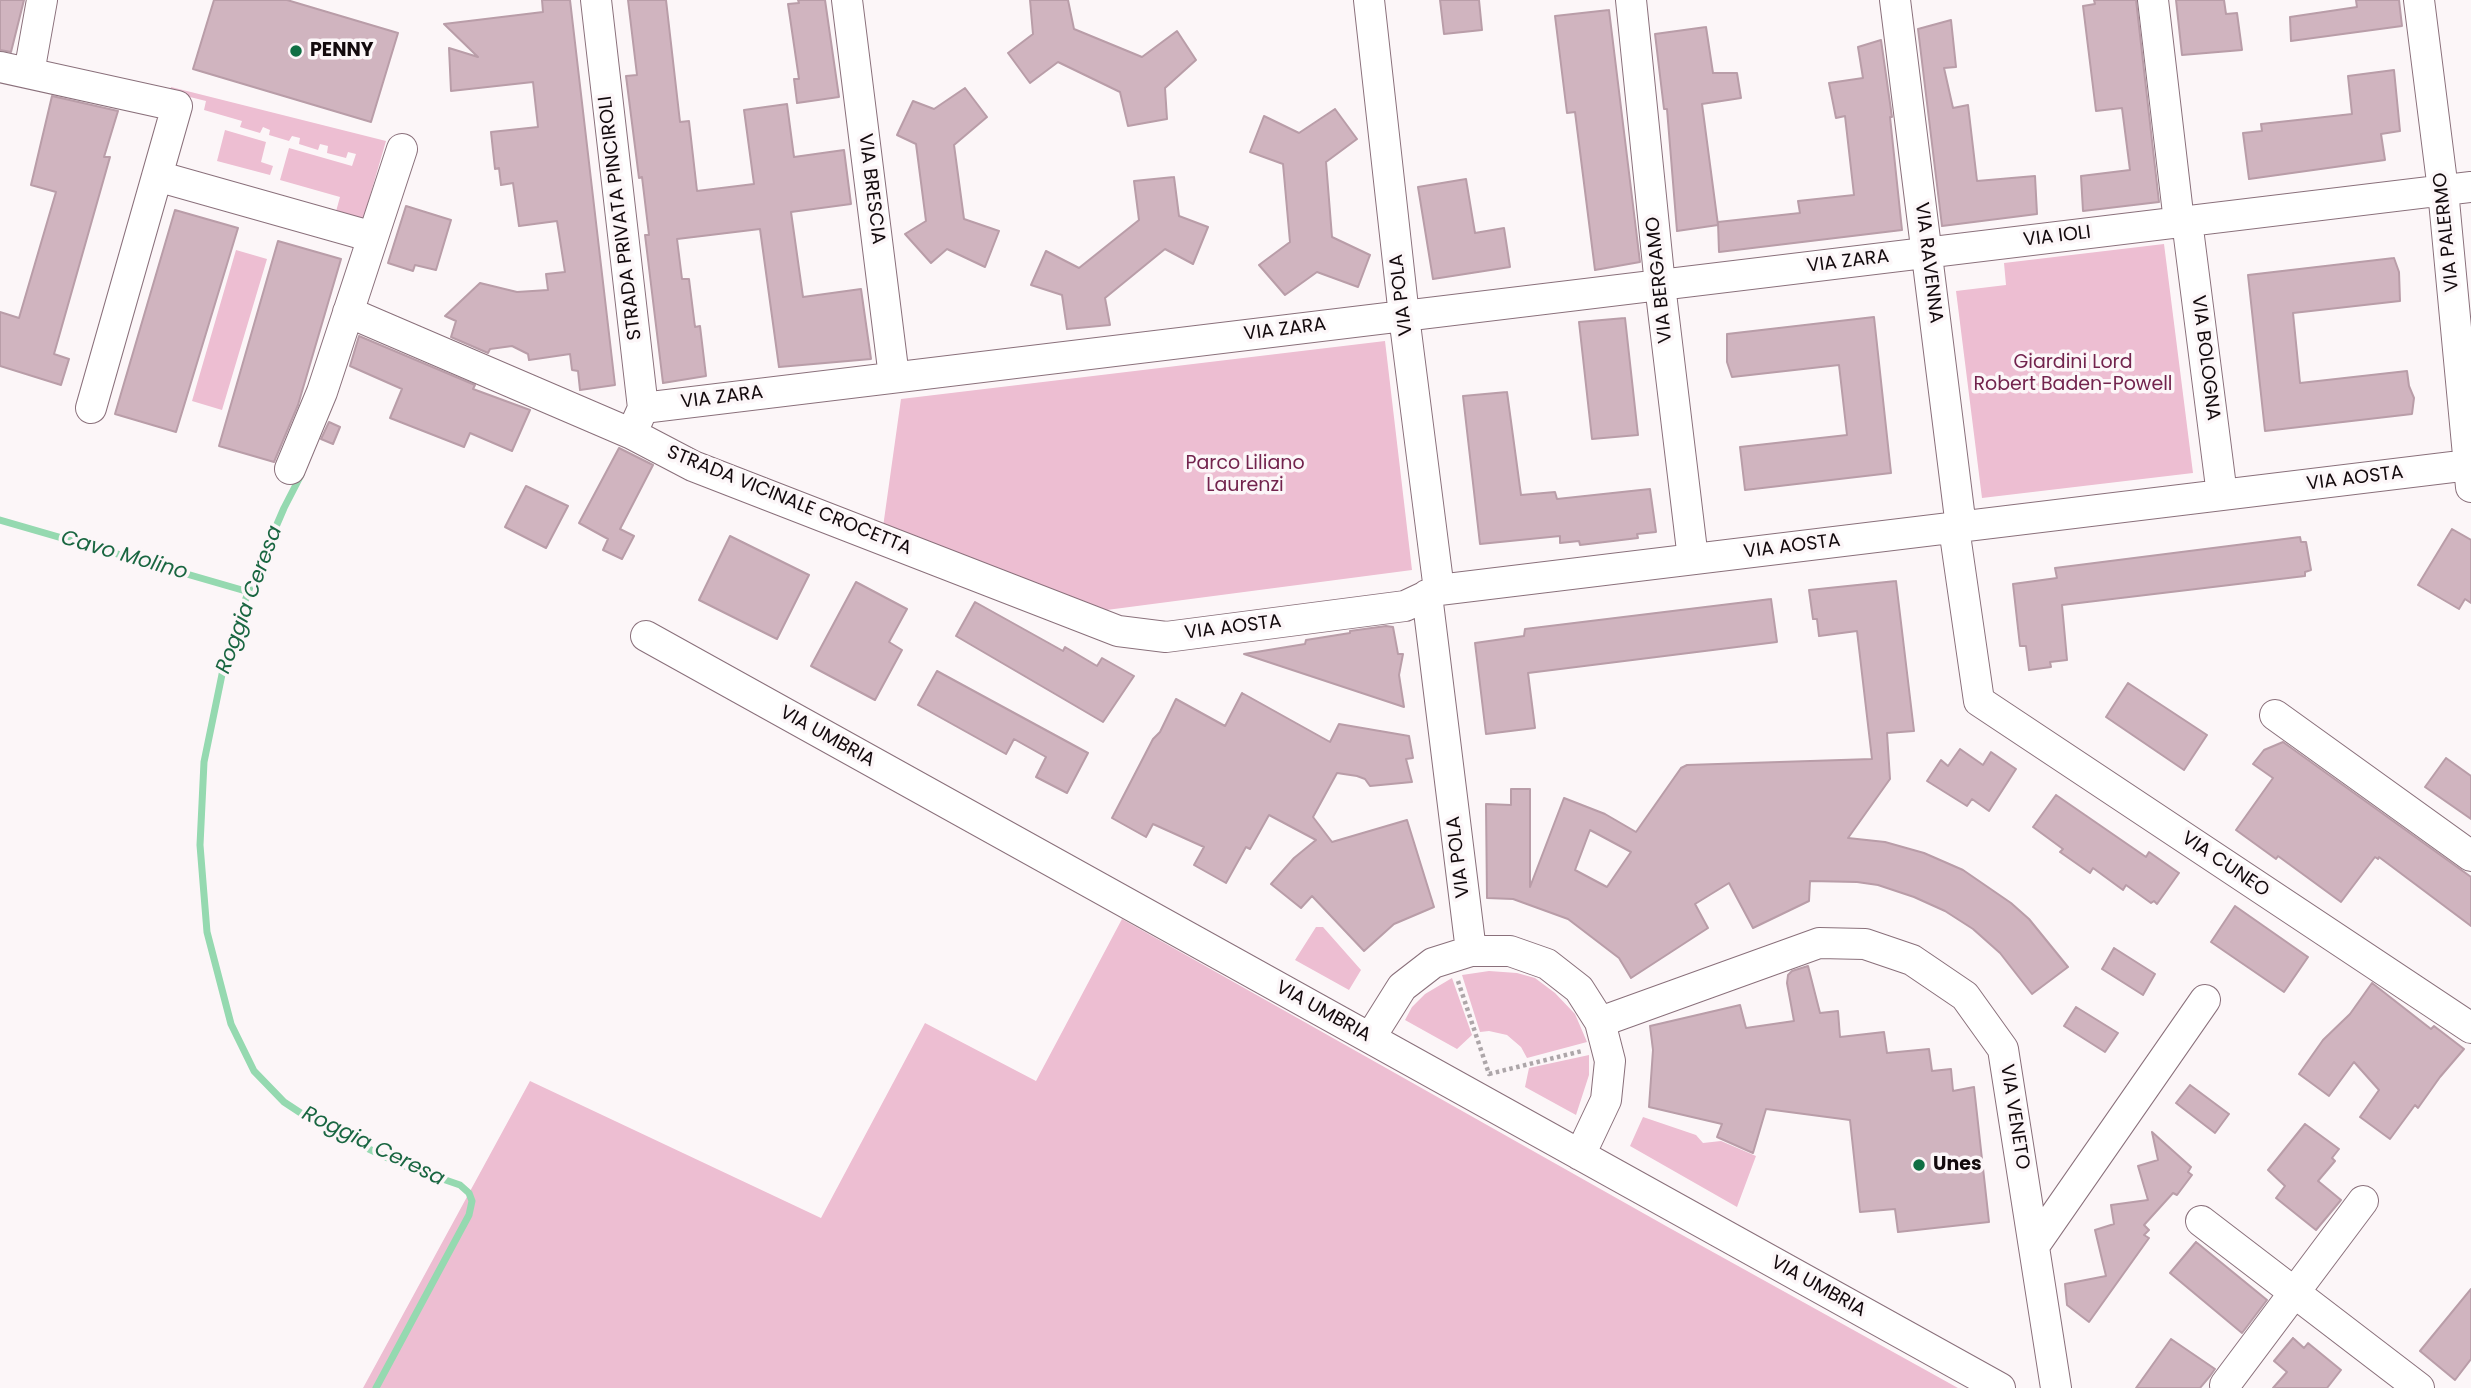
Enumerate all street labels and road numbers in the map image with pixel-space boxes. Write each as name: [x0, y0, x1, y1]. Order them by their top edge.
street label: STRADA PRIVATA PINCIROLI: [595, 95, 647, 341]
street label: VIA BRESCIA: [853, 132, 889, 246]
street label: VIA PALERMO: [2429, 171, 2465, 293]
street label: VIA RAVENNA: [1909, 201, 1947, 325]
street label: VIA BERGAMO: [1642, 216, 1678, 344]
street label: VIA IOLI: [2022, 222, 2092, 252]
street label: VIA ZARA: [1805, 246, 1891, 278]
street label: VIA POLA: [1386, 253, 1418, 337]
street label: VIA BOLOGNA: [2186, 294, 2224, 422]
street label: VIA ZARA: [1242, 314, 1328, 346]
street label: VIA ZARA: [679, 382, 765, 414]
street label: STRADA VICINALE CROCETTA: [663, 441, 915, 561]
street label: VIA AOSTA: [2305, 462, 2405, 496]
street label: VIA AOSTA: [1742, 530, 1842, 564]
street label: VIA AOSTA: [1183, 611, 1283, 645]
street label: VIA UMBRIA: [775, 702, 879, 772]
street label: VIA POLA: [1443, 815, 1475, 899]
street label: VIA CUNEO: [2177, 827, 2273, 903]
street label: VIA UMBRIA: [1271, 977, 1375, 1047]
street label: VIA VENETO: [1994, 1063, 2034, 1171]
street label: VIA UMBRIA: [1766, 1252, 1870, 1322]

